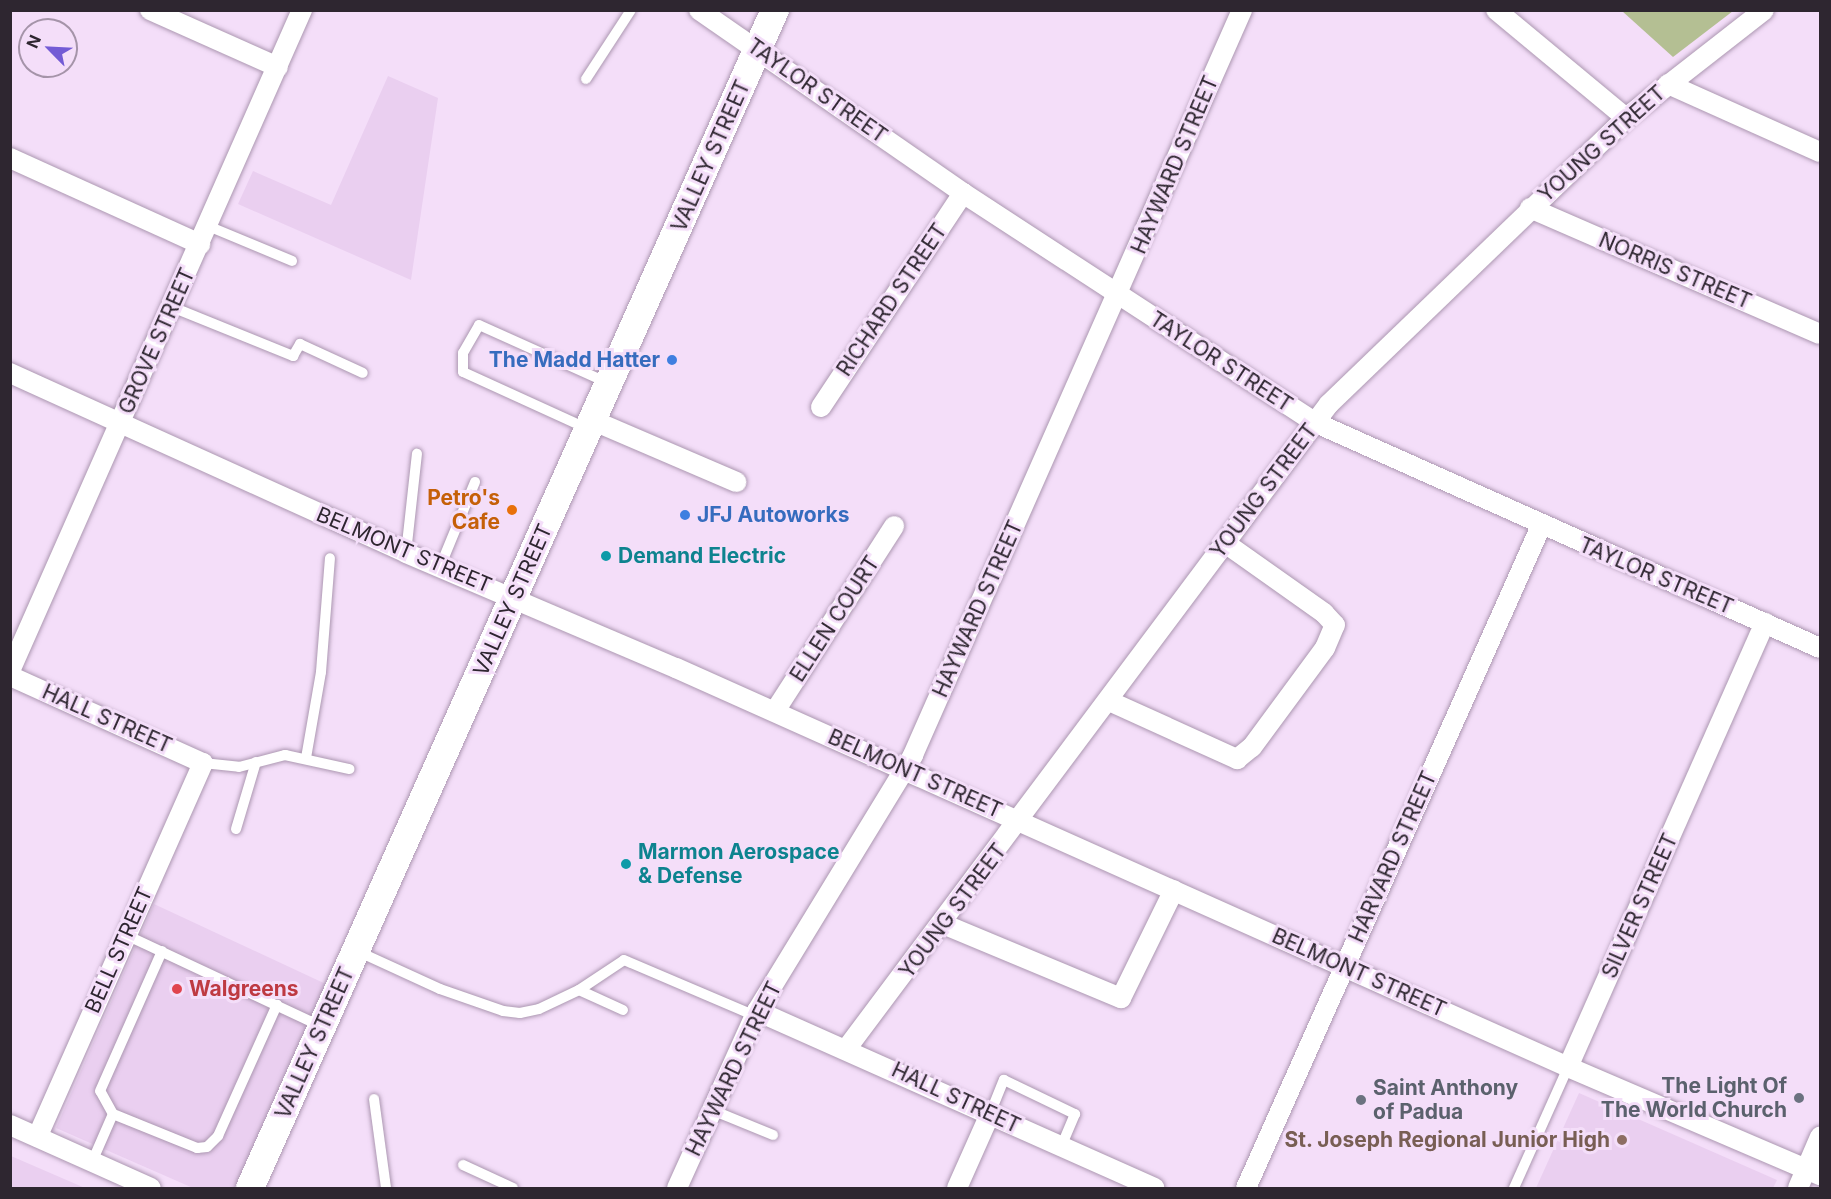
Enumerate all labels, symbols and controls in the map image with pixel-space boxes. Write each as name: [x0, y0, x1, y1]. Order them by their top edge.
north arrow: [18, 18, 78, 78]
text: N: [22, 32, 45, 51]
street label: TAYLOR STREET: [742, 33, 892, 149]
street label: HAYWARD STREET: [1126, 72, 1224, 258]
street label: VALLEY STREET: [666, 76, 756, 236]
street label: YOUNG STREET: [1533, 80, 1671, 208]
street label: RICHARD STREET: [832, 219, 952, 381]
street label: NORRIS STREET: [1595, 228, 1755, 314]
street label: GROVE STREET: [114, 264, 200, 418]
street label: TAYLOR STREET: [1145, 306, 1297, 418]
place label: The Madd Hatter: [489, 347, 660, 373]
marker: The Madd Hatter: [665, 353, 679, 367]
street label: YOUNG STREET: [1205, 419, 1323, 563]
place label: Petro's Cafe: [427, 485, 500, 535]
street label: BELMONT STREET: [313, 502, 495, 598]
place label: JFJ Autoworks: [697, 502, 850, 528]
marker: Petro's Cafe: [505, 503, 519, 517]
marker: JFJ Autoworks: [678, 508, 692, 522]
street label: HAYWARD STREET: [928, 517, 1028, 701]
street label: VALLEY STREET: [468, 520, 558, 680]
street label: TAYLOR STREET: [1575, 532, 1737, 620]
place label: Demand Electric: [618, 543, 786, 569]
marker: Demand Electric: [599, 549, 613, 563]
street label: ELLEN COURT: [785, 551, 885, 687]
street label: HALL STREET: [38, 679, 176, 759]
street label: BELMONT STREET: [824, 724, 1006, 824]
street label: HARVARD STREET: [1344, 767, 1442, 947]
street label: SILVER STREET: [1597, 830, 1683, 982]
place label: Marmon Aerospace & Defense: [638, 839, 839, 889]
street label: YOUNG STREET: [894, 839, 1012, 983]
marker: Marmon Aerospace & Defense: [619, 857, 633, 871]
street label: BELL STREET: [80, 883, 158, 1017]
street label: BELMONT STREET: [1268, 923, 1450, 1023]
street label: VALLEY STREET: [270, 963, 360, 1123]
place label: Walgreens: [189, 976, 299, 1002]
street label: HAYWARD STREET: [681, 978, 787, 1160]
marker: Walgreens: [170, 982, 184, 996]
street label: HALL STREET: [888, 1057, 1024, 1139]
place label: The Light Of The World Church: [1601, 1073, 1787, 1123]
place label: Saint Anthony of Padua: [1373, 1075, 1518, 1125]
marker: The Light Of The World Church: [1792, 1091, 1806, 1105]
marker: Saint Anthony of Padua: [1354, 1093, 1368, 1107]
place label: St. Joseph Regional Junior High: [1284, 1127, 1610, 1153]
marker: St. Joseph Regional Junior High: [1615, 1133, 1629, 1147]

